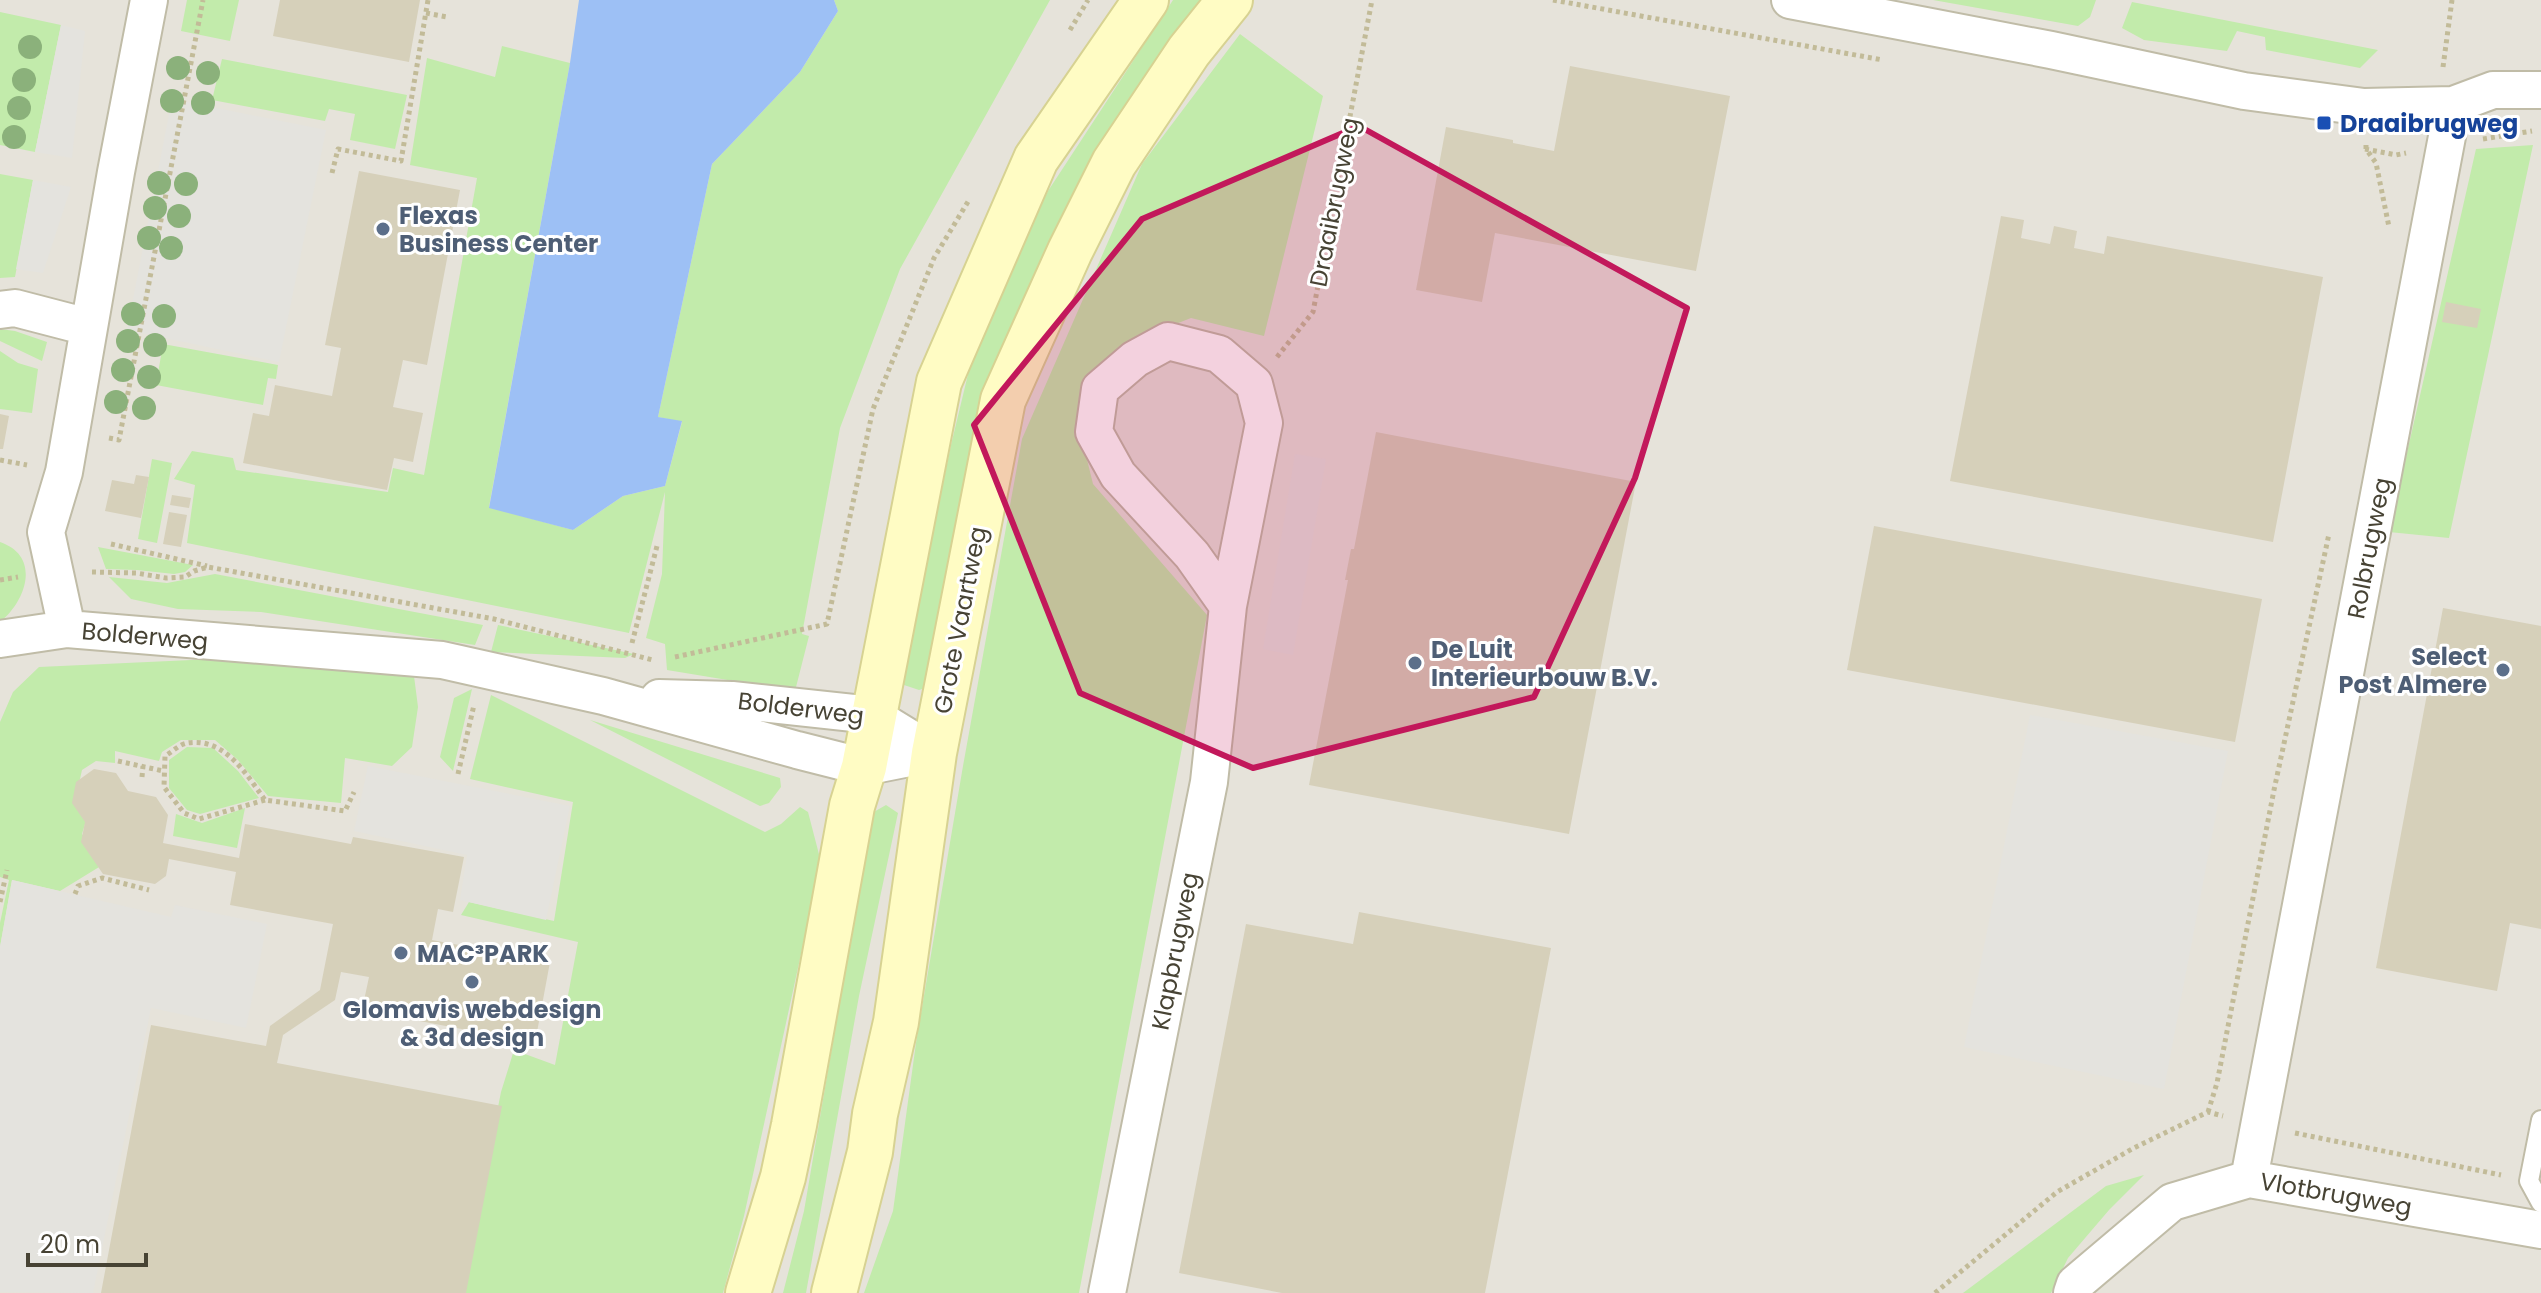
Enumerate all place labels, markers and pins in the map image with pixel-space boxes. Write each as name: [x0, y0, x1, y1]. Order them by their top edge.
place label: Draaibrugweg: [2340, 107, 2518, 140]
marker: Draaibrugweg: [2315, 114, 2333, 132]
place label: Flexas Business Center: [399, 199, 598, 260]
marker: Flexas Business Center: [374, 220, 392, 238]
place label: De Luit Interieurbouw B.V.: [1431, 633, 1658, 694]
place label: Select Post Almere: [2338, 640, 2487, 701]
marker: De Luit Interieurbouw B.V.: [1406, 654, 1424, 672]
marker: Select Post Almere: [2494, 661, 2512, 679]
place label: MAC³PARK: [417, 937, 549, 970]
marker: MAC³PARK: [392, 944, 410, 962]
marker: Glomavis webdesign & 3d design: [463, 973, 481, 991]
place label: Glomavis webdesign & 3d design: [343, 993, 601, 1054]

